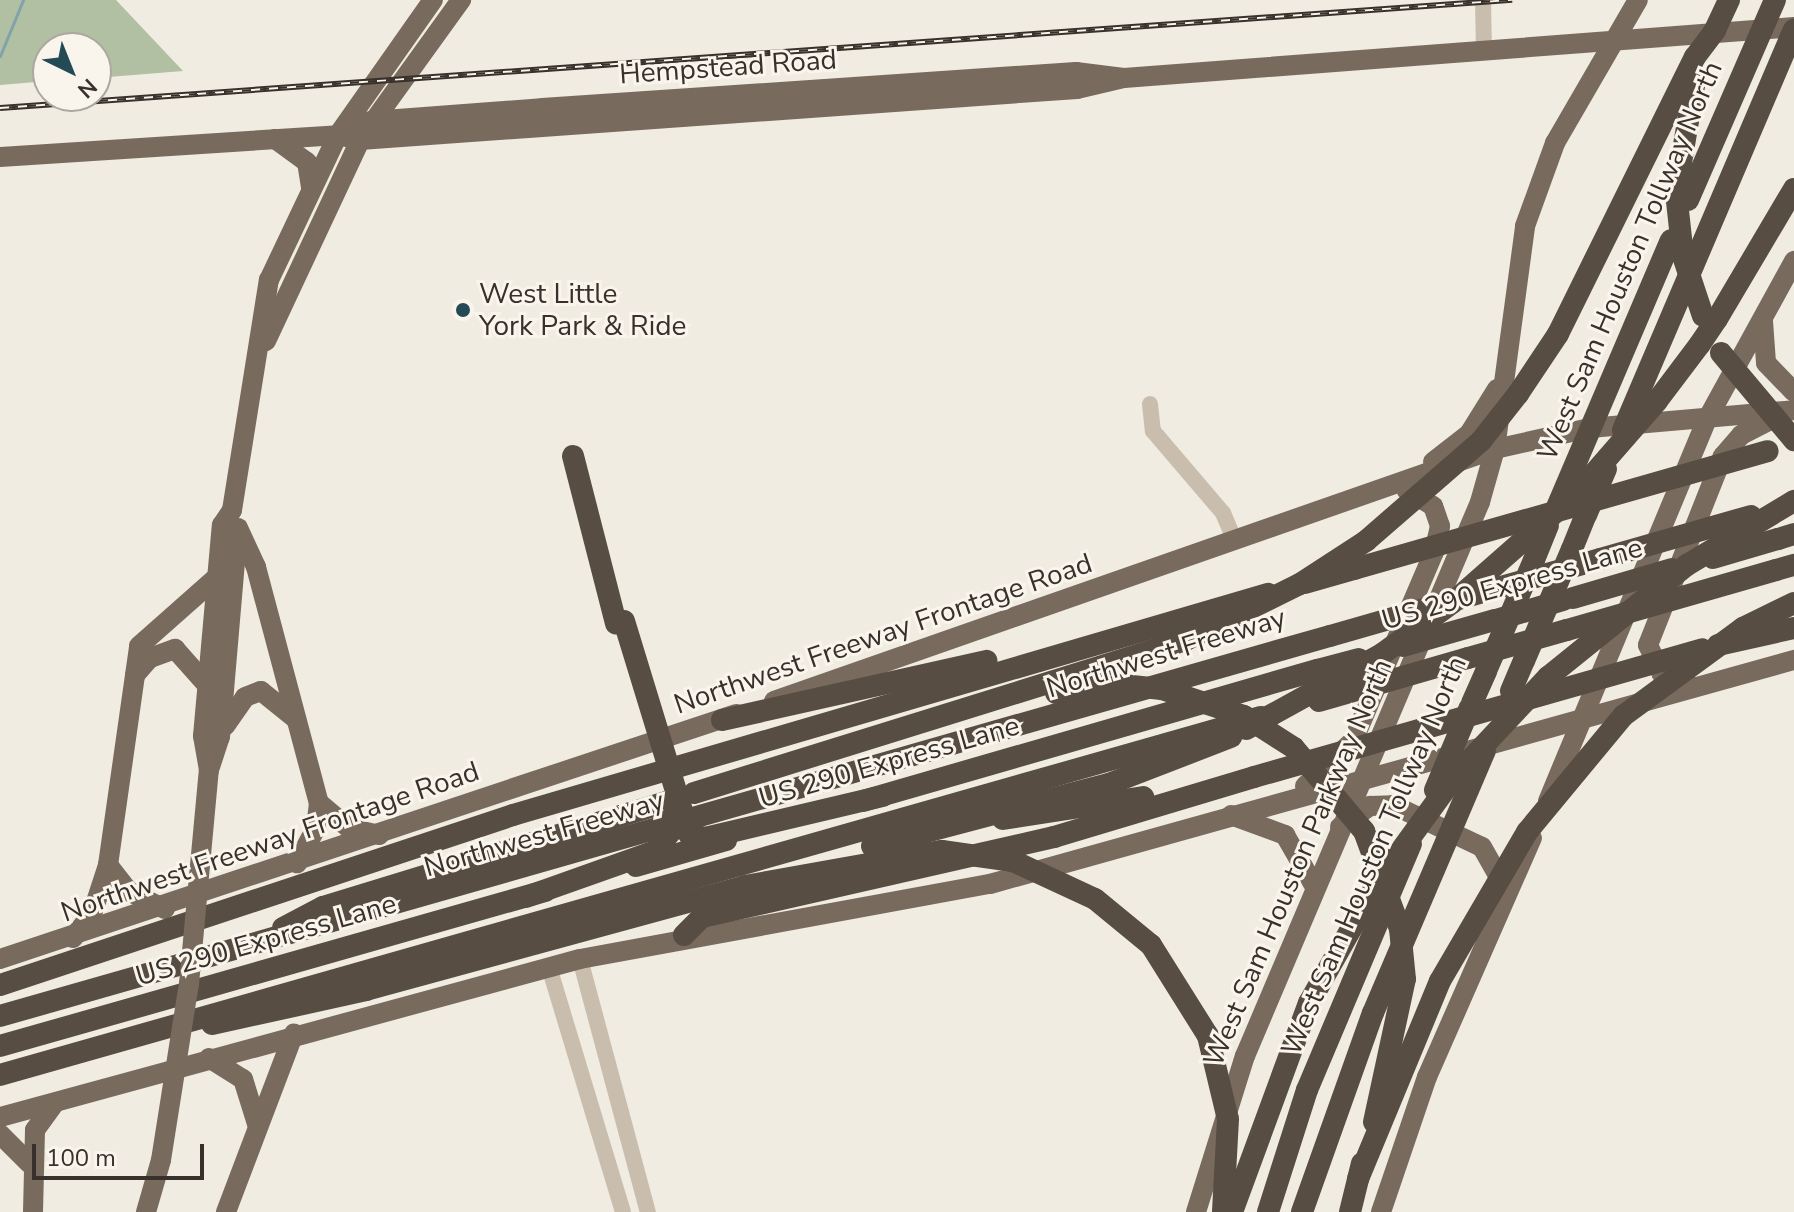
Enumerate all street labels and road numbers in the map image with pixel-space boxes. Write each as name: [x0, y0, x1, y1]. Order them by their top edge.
street label: Hempstead Road: [618, 43, 838, 91]
street label: West Sam Houston Tollway North: [1530, 56, 1730, 466]
street label: US 290 Express Lane: [1378, 531, 1646, 637]
street label: Northwest Freeway Frontage Road: [670, 547, 1096, 721]
street label: Northwest Freeway: [1042, 601, 1290, 705]
street label: West Sam Houston Tollway North: [1274, 651, 1474, 1061]
street label: West Sam Houston Parkway North: [1197, 654, 1399, 1072]
street label: US 290 Express Lane: [755, 709, 1023, 815]
street label: Northwest Freeway Frontage Road: [57, 755, 483, 929]
street label: Northwest Freeway: [420, 784, 668, 884]
street label: US 290 Express Lane: [132, 887, 400, 993]

